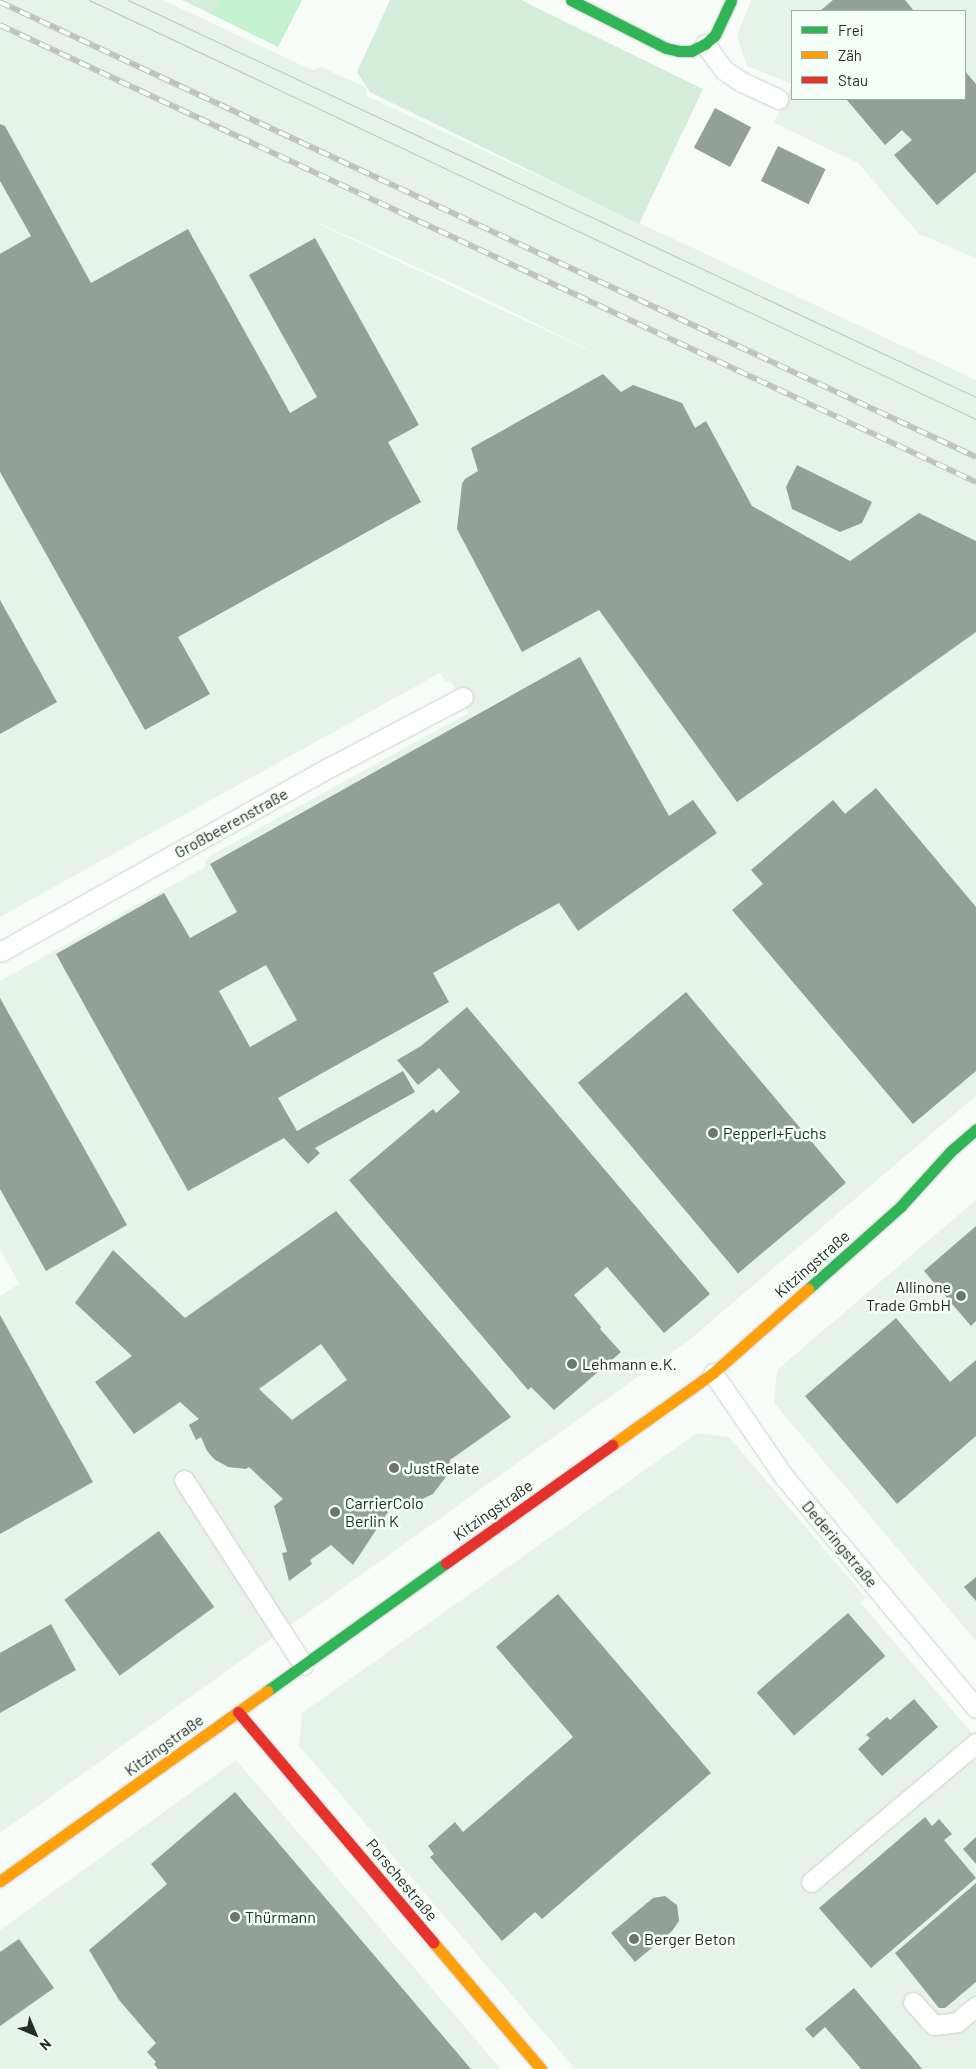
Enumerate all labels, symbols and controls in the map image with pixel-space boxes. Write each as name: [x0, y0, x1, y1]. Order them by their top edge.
legend: [791, 10, 966, 100]
text: Frei: [838, 21, 864, 39]
text: Zäh: [838, 46, 862, 64]
text: Stau: [838, 71, 868, 89]
street label: Großbeerenstraße: [171, 784, 291, 862]
place label: Pepperl+Fuchs: [723, 1123, 826, 1143]
marker: Pepperl+Fuchs: [707, 1127, 719, 1139]
street label: Kitzingstraße: [771, 1226, 853, 1302]
place label: Allinone Trade GmbH: [866, 1277, 951, 1315]
marker: Allinone Trade GmbH: [955, 1290, 967, 1302]
place label: Lehmann e.K.: [582, 1354, 677, 1374]
marker: Lehmann e.K.: [566, 1358, 578, 1370]
place label: JustRelate: [404, 1458, 479, 1478]
marker: JustRelate: [388, 1462, 400, 1474]
street label: Kitzingstraße: [449, 1476, 537, 1544]
place label: CarrierColo Berlin K: [345, 1493, 424, 1531]
street label: Dederingstraße: [798, 1497, 882, 1591]
marker: CarrierColo Berlin K: [329, 1506, 341, 1518]
street label: Kitzingstraße: [121, 1710, 207, 1780]
street label: Porschestraße: [362, 1835, 442, 1925]
place label: Thürmann: [245, 1907, 316, 1927]
marker: Thürmann: [229, 1911, 241, 1923]
place label: Berger Beton: [644, 1929, 736, 1949]
marker: Berger Beton: [628, 1933, 640, 1945]
north arrow: [10, 2009, 60, 2059]
text: N: [37, 2036, 55, 2054]

